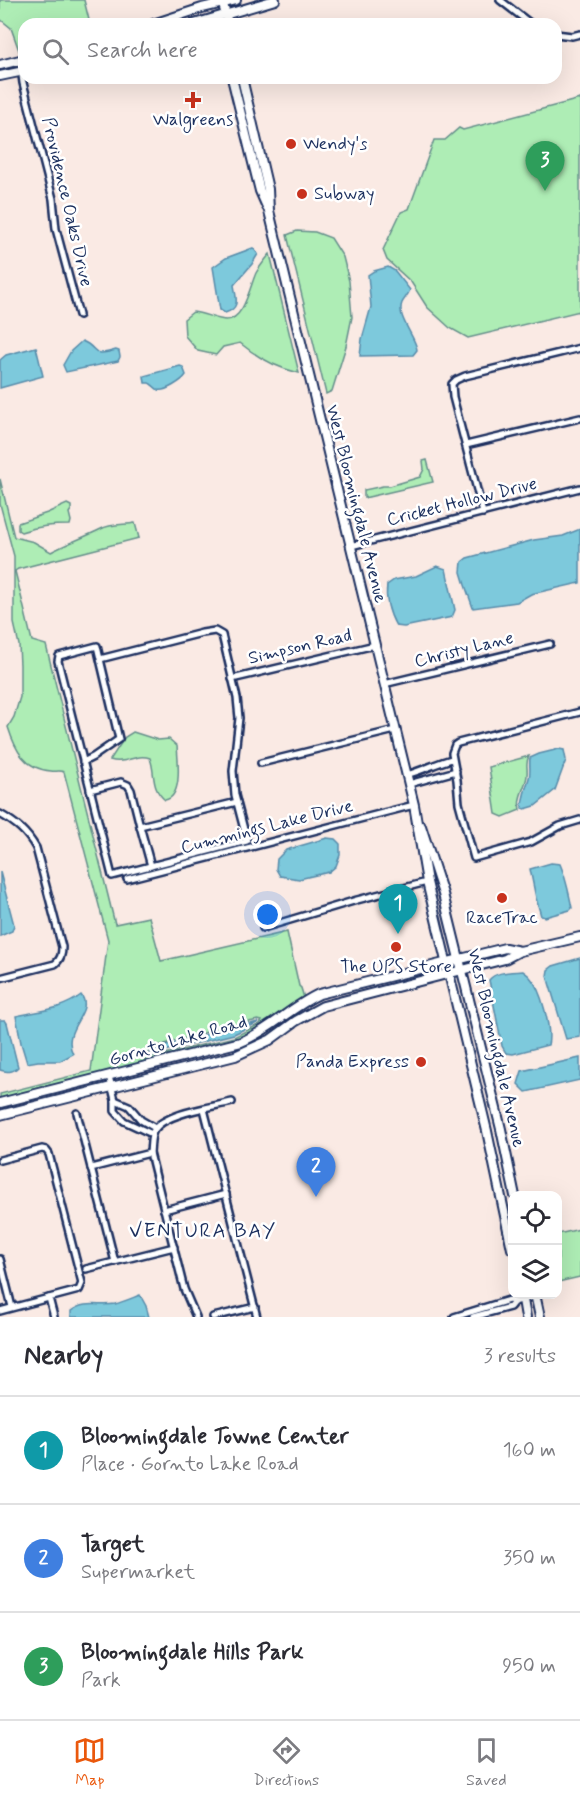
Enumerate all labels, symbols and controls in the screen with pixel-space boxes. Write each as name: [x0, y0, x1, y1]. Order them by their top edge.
search box: [18, 18, 562, 84]
icon: search: [39, 35, 72, 68]
text: Search here: [87, 37, 198, 65]
marker: Walgreens: [186, 93, 200, 107]
place label: Walgreens: [153, 108, 233, 133]
street label: Providence Oaks Drive: [36, 115, 98, 289]
place label: Wendy's: [303, 132, 367, 156]
marker: Wendy's: [284, 137, 298, 151]
pin: 3: [526, 142, 564, 191]
place label: Subway: [314, 182, 375, 206]
marker: Subway: [295, 187, 309, 201]
street label: West Bloomingdale Avenue: [318, 402, 392, 606]
street label: Cricket Hollow Drive: [384, 472, 540, 532]
street label: Simpson Road: [246, 623, 354, 671]
street label: Christy Lane: [412, 626, 516, 674]
street label: Cummings Lake Drive: [178, 794, 356, 862]
pin: 1: [378, 884, 418, 934]
marker: RaceTrac: [495, 891, 509, 905]
your location: [253, 900, 282, 929]
place label: RaceTrac: [466, 906, 538, 930]
marker: The UPS Store: [389, 940, 403, 954]
street label: West Bloomingdale Avenue: [459, 946, 531, 1150]
place label: The UPS Store: [340, 955, 452, 979]
street label: Gornto Lake Road: [106, 1010, 250, 1072]
place label: Panda Express: [296, 1050, 409, 1074]
marker: Panda Express: [414, 1055, 428, 1069]
pin: 2: [296, 1148, 336, 1197]
map controls: [508, 1191, 562, 1299]
button: locate: [508, 1191, 562, 1245]
district label: VENTURA BAY: [129, 1218, 277, 1245]
button: layers: [508, 1245, 562, 1299]
text: Nearby: [24, 1339, 103, 1373]
text: 3 results: [484, 1343, 556, 1370]
text: Bloomingdale Towne Center: [81, 1423, 349, 1451]
text: 1: [39, 1437, 48, 1464]
text: 160 m: [503, 1437, 556, 1464]
text: Place · Gornto Lake Road: [81, 1451, 299, 1478]
text: Target: [81, 1531, 145, 1559]
text: 2: [39, 1545, 48, 1572]
text: 350 m: [503, 1545, 556, 1572]
text: Supermarket: [81, 1559, 195, 1586]
text: Bloomingdale Hills Park: [81, 1639, 304, 1667]
text: 3: [39, 1653, 48, 1680]
text: 950 m: [502, 1653, 556, 1680]
text: Park: [81, 1667, 121, 1694]
tab: Map: [73, 1734, 106, 1791]
tab: Directions: [253, 1734, 319, 1791]
tab: Saved: [466, 1734, 507, 1791]

